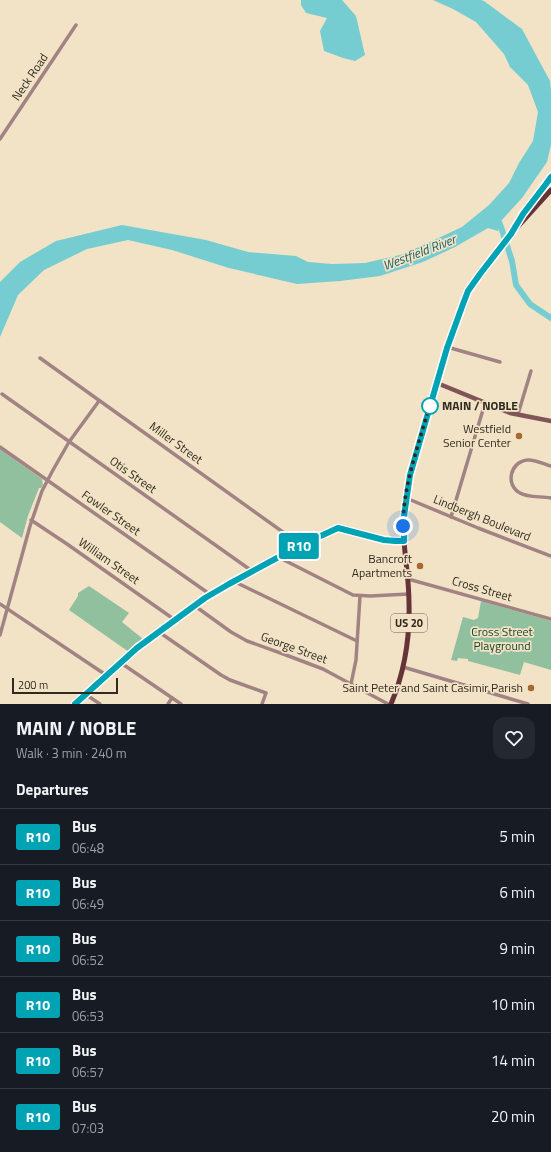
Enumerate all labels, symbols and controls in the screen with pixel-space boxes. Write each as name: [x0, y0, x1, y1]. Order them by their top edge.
street label: Neck Road: [7, 49, 52, 104]
water label: Westfield River: [380, 228, 460, 275]
place label: MAIN / NOBLE: [442, 396, 518, 415]
marker: MAIN / NOBLE: [421, 397, 439, 415]
street label: Miller Street: [146, 417, 208, 469]
place label: Westfield Senior Center: [443, 419, 511, 452]
marker: Westfield Senior Center: [514, 431, 524, 441]
street label: Otis Street: [106, 451, 161, 498]
street label: Fowler Street: [78, 485, 145, 540]
street label: Lindbergh Boulevard: [431, 489, 534, 546]
your location: [393, 516, 413, 536]
street label: William Street: [75, 532, 144, 589]
line badge: R10: [276, 533, 322, 559]
text: R10: [287, 535, 311, 556]
place label: Bancroft Apartments: [352, 549, 413, 582]
marker: Bancroft Apartments: [415, 561, 425, 571]
street label: Cross Street: [450, 571, 515, 606]
road number: US 20: [391, 614, 427, 632]
park label: Cross Street Playground: [471, 622, 534, 655]
street label: George Street: [258, 627, 331, 669]
scale bar: [12, 676, 118, 695]
text: 200 m: [18, 677, 48, 693]
place label: Saint Peter and Saint Casimir Parish: [343, 678, 523, 697]
marker: Saint Peter and Saint Casimir Parish: [526, 683, 536, 693]
text: MAIN / NOBLE: [16, 713, 136, 742]
button: heart: [493, 717, 535, 759]
text: Walk · 3 min · 240 m: [16, 743, 127, 763]
text: Departures: [16, 778, 89, 801]
text: Bus: [72, 815, 97, 838]
text: 5 min: [499, 825, 535, 848]
text: R10: [26, 826, 50, 847]
text: 06:48: [72, 838, 104, 858]
text: Bus: [72, 871, 97, 894]
text: 6 min: [499, 881, 535, 904]
text: R10: [26, 882, 50, 903]
text: 06:49: [72, 894, 104, 914]
text: Bus: [72, 927, 97, 950]
text: 9 min: [499, 937, 535, 960]
text: R10: [26, 938, 50, 959]
text: 06:52: [72, 950, 104, 970]
text: Bus: [72, 983, 97, 1006]
text: 10 min: [491, 993, 535, 1016]
text: R10: [26, 994, 50, 1015]
text: 06:53: [72, 1006, 104, 1026]
text: Bus: [72, 1039, 97, 1062]
text: 14 min: [491, 1049, 535, 1072]
text: R10: [26, 1050, 50, 1071]
text: 06:57: [72, 1062, 104, 1082]
text: Bus: [72, 1095, 97, 1118]
text: 20 min: [491, 1105, 535, 1128]
text: R10: [26, 1106, 50, 1127]
text: 07:03: [72, 1118, 104, 1138]

